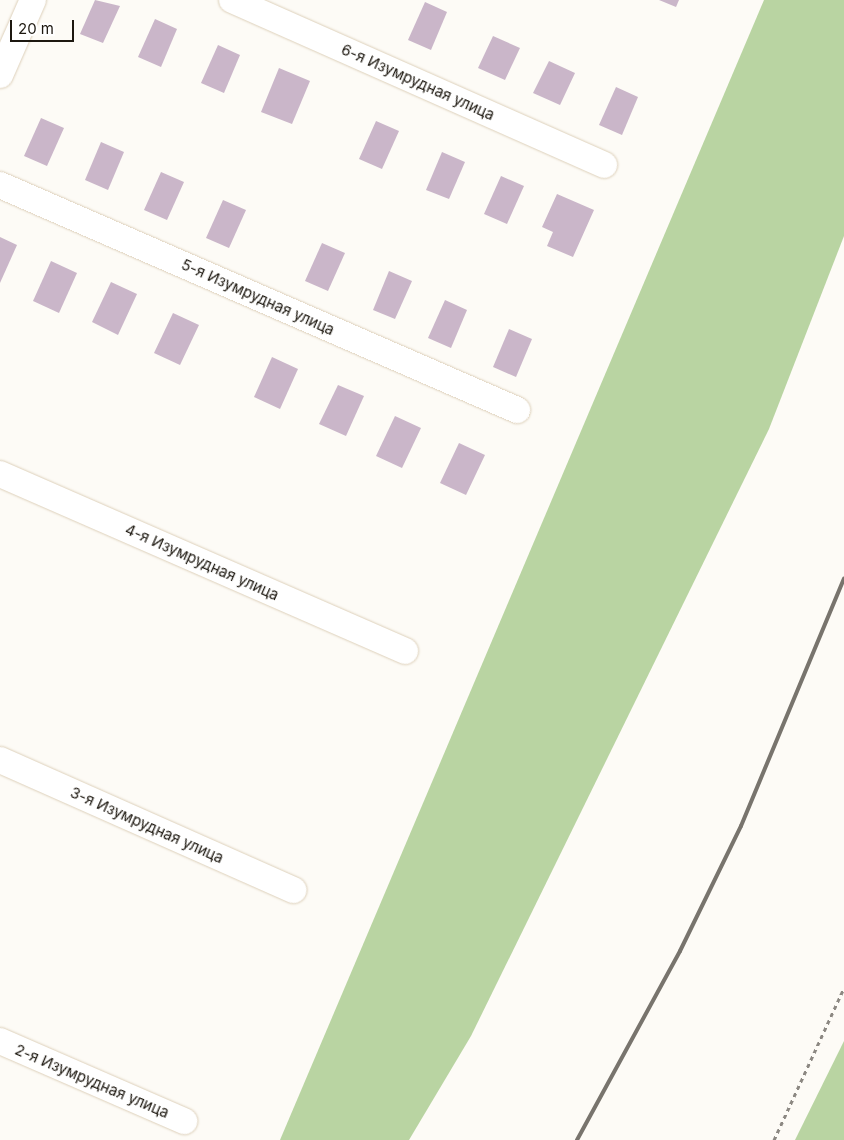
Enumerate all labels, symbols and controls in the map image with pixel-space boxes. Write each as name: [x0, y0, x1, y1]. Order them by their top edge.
scale bar: [12, 10, 76, 42]
text: 20 m: [18, 19, 54, 38]
street label: 6-я Изумрудная улица: [339, 40, 497, 124]
street label: 5-я Изумрудная улица: [179, 255, 337, 339]
street label: 4-я Изумрудная улица: [122, 520, 282, 604]
street label: 3-я Изумрудная улица: [68, 783, 226, 867]
street label: 2-я Изумрудная улица: [12, 1040, 172, 1122]

